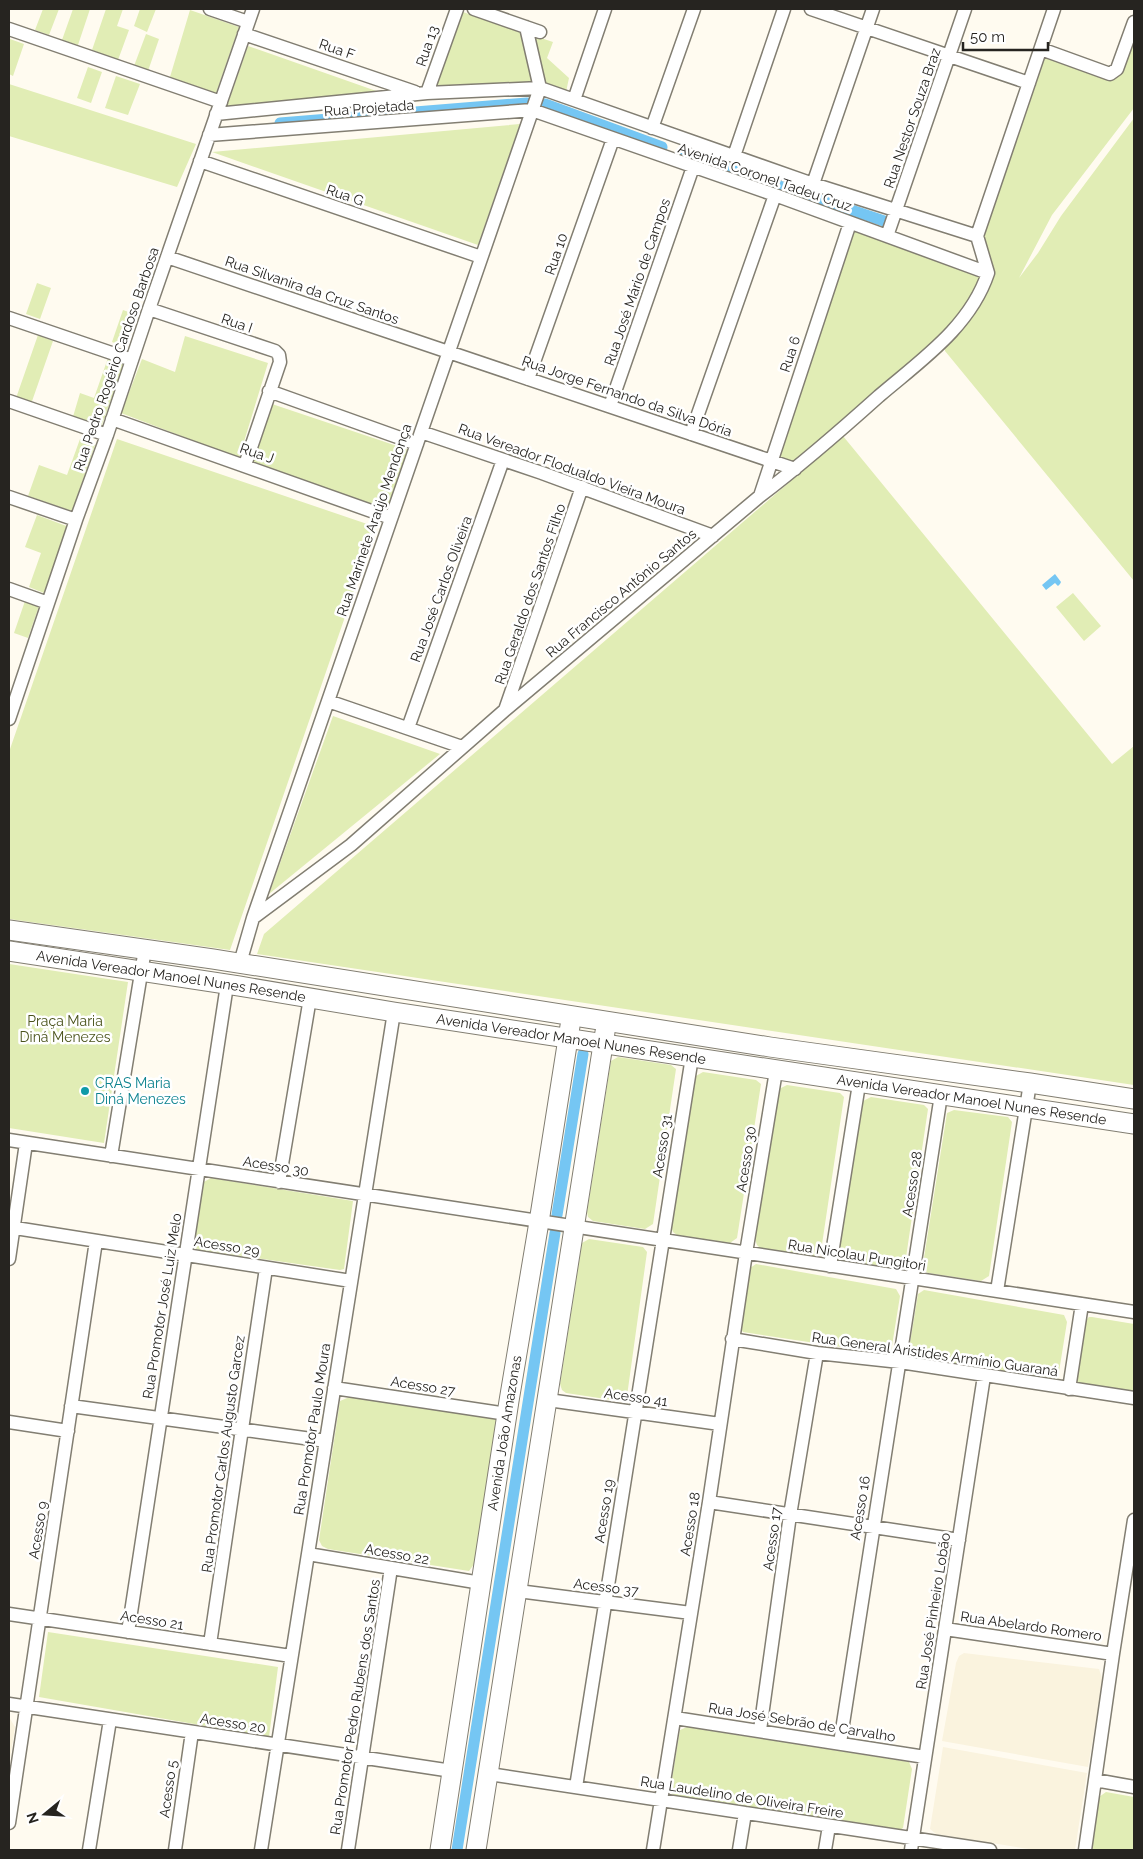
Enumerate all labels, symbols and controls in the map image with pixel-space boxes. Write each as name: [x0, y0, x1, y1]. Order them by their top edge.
scale bar: [963, 20, 1048, 52]
street label: Rua 13: [413, 24, 441, 68]
text: 50 m: [970, 28, 1005, 46]
street label: Rua F: [317, 35, 357, 63]
street label: Rua Nestor Souza Braz: [880, 46, 944, 190]
street label: Rua Projetada: [323, 97, 415, 119]
street label: Avenida Coronel Tadeu Cruz: [676, 140, 854, 214]
street label: Rua G: [324, 181, 366, 209]
street label: Rua José Mário de Campos: [601, 196, 673, 368]
street label: Rua 10: [541, 231, 571, 277]
street label: Rua Pedro Rogério Cardoso Barbosa: [70, 245, 162, 473]
street label: Rua Silvanira da Cruz Santos: [223, 253, 401, 327]
street label: Rua I: [219, 310, 255, 336]
street label: Rua 6: [777, 334, 803, 374]
street label: Rua Jorge Fernando da Silva Dória: [520, 352, 734, 440]
street label: Rua Vereador Flodualdo Vieira Moura: [456, 420, 688, 518]
street label: Rua Marinete Araújo Mendonça: [333, 421, 415, 619]
street label: Rua J: [238, 440, 276, 466]
street label: Rua Geraldo dos Santos Filho: [491, 502, 569, 686]
street label: Rua José Carlos Oliveira: [407, 514, 475, 664]
street label: Rua Francisco Antônio Santos: [543, 525, 699, 661]
street label: Avenida Vereador Manoel Nunes Resende: [35, 947, 307, 1005]
street label: Avenida Vereador Manoel Nunes Resende: [435, 1011, 707, 1067]
park label: Praça Maria Diná Menezes: [20, 1013, 111, 1045]
street label: Avenida Vereador Manoel Nunes Resende: [836, 1071, 1107, 1128]
place label: CRAS Maria Diná Menezes: [95, 1075, 186, 1107]
marker: CRAS Maria Diná Menezes: [79, 1085, 91, 1097]
street label: Acesso 31: [649, 1113, 675, 1179]
street label: Acesso 30: [733, 1125, 759, 1193]
street label: Acesso 28: [899, 1150, 925, 1218]
street label: Acesso 30: [242, 1153, 310, 1179]
street label: Rua Promotor José Luiz Melo: [139, 1212, 185, 1400]
street label: Acesso 29: [193, 1233, 261, 1259]
street label: Rua Nicolau Pungitori: [787, 1236, 927, 1274]
street label: Rua General Aristides Armínio Guaraná: [811, 1329, 1059, 1379]
street label: Rua Promotor Carlos Augusto Garcez: [198, 1334, 248, 1574]
street label: Rua Promotor Paulo Moura: [290, 1342, 334, 1516]
street label: Avenida João Amazonas: [484, 1354, 525, 1512]
street label: Acesso 27: [390, 1373, 457, 1399]
street label: Acesso 41: [603, 1385, 669, 1409]
street label: Acesso 16: [847, 1475, 873, 1541]
street label: Acesso 19: [591, 1478, 617, 1544]
street label: Acesso 18: [677, 1491, 703, 1557]
street label: Acesso 9: [26, 1500, 50, 1560]
street label: Acesso 17: [760, 1506, 784, 1572]
street label: Rua José Pinheiro Lobão: [913, 1531, 953, 1691]
street label: Acesso 22: [364, 1540, 430, 1568]
street label: Acesso 37: [573, 1575, 640, 1599]
street label: Rua Promotor Pedro Rubens dos Santos: [327, 1578, 383, 1836]
street label: Acesso 21: [119, 1607, 185, 1633]
street label: Rua Abelardo Romero: [959, 1608, 1103, 1644]
street label: Rua José Sebrão de Carvalho: [707, 1699, 897, 1745]
street label: Acesso 20: [199, 1710, 267, 1736]
street label: Acesso 5: [156, 1759, 180, 1819]
street label: Rua Laudelino de Oliveira Freire: [639, 1773, 845, 1821]
north arrow: [20, 1789, 70, 1839]
text: N: [23, 1810, 42, 1826]

